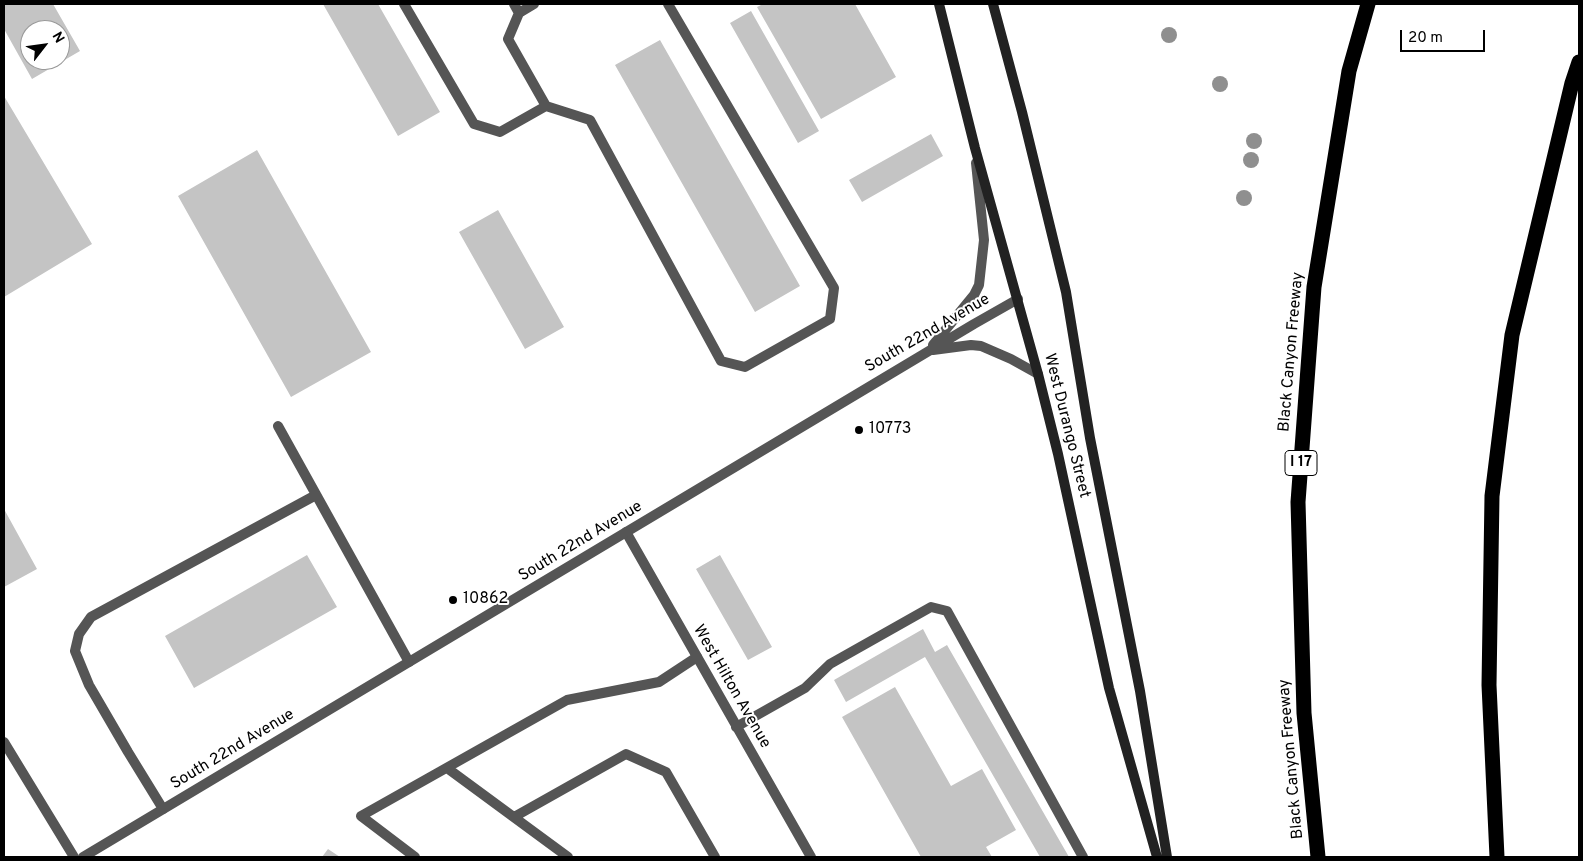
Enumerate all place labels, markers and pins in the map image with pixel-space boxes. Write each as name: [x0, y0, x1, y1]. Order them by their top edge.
place label: 10773: [869, 420, 911, 440]
marker: 10773: [853, 424, 865, 436]
place label: 10862: [463, 590, 508, 610]
marker: 10862: [447, 594, 459, 606]

